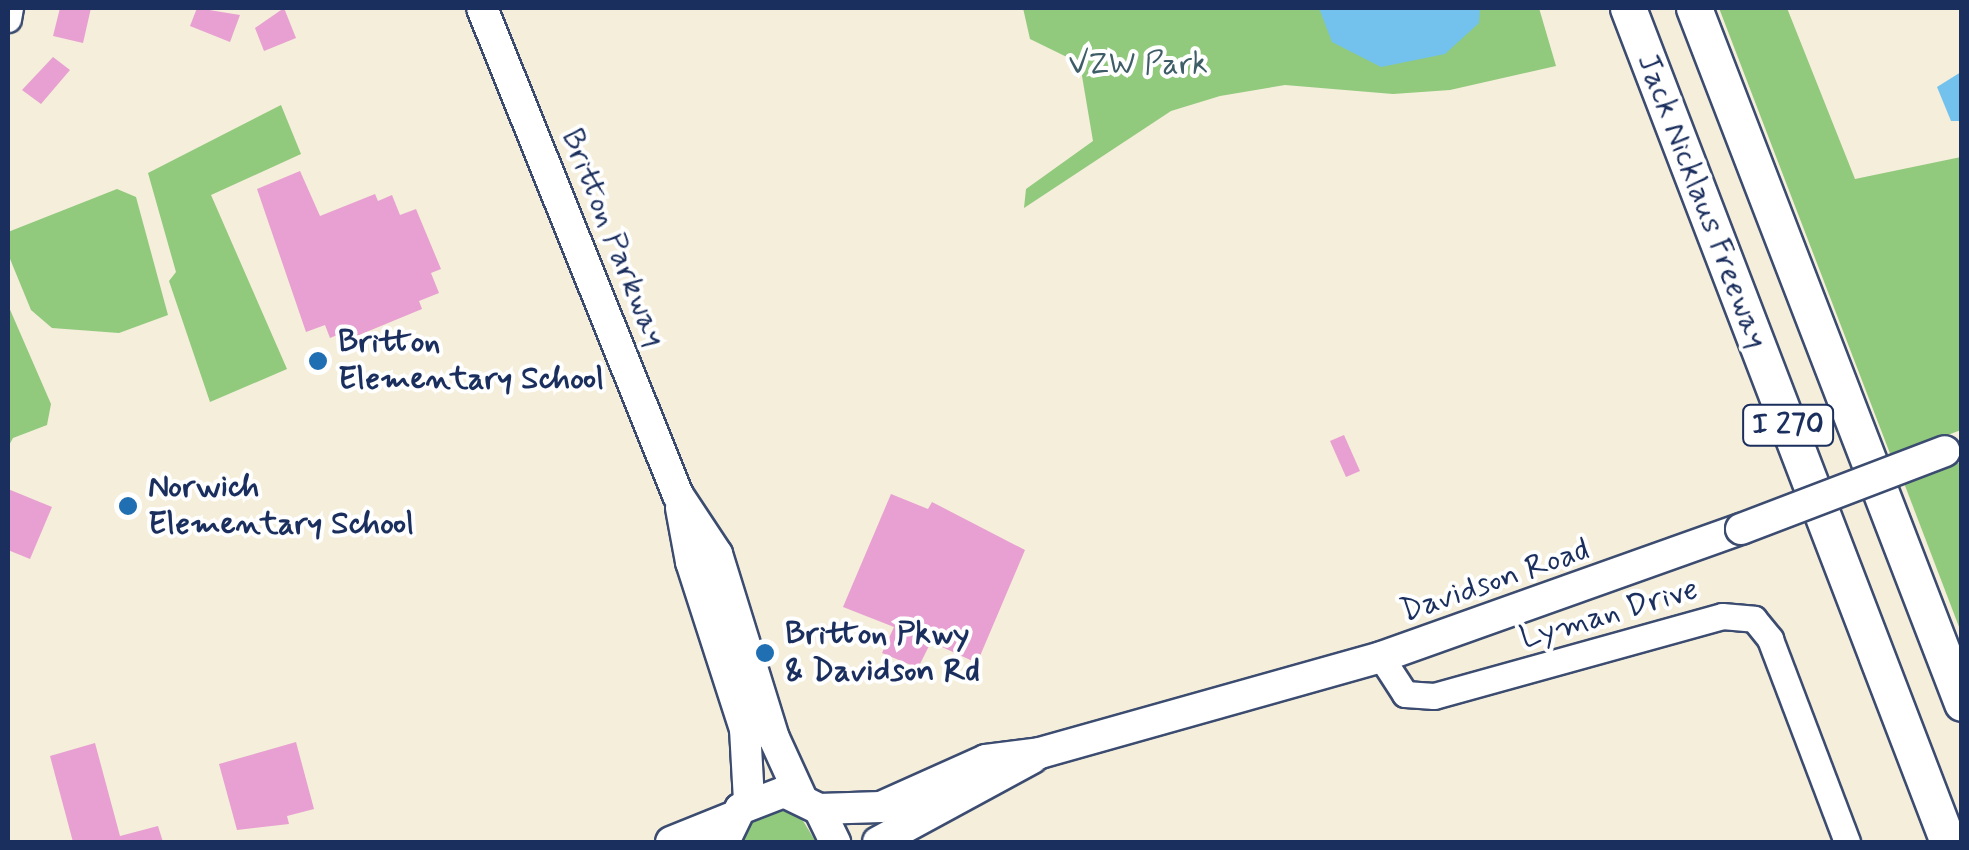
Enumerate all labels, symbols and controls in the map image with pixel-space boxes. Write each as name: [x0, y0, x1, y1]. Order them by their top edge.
park label: VZW Park: [1068, 45, 1208, 83]
street label: Jack Nicklaus Freeway: [1627, 47, 1777, 355]
street label: Britton Parkway: [552, 125, 674, 351]
place label: Britton Elementary School: [338, 324, 604, 399]
marker: Britton Elementary School: [307, 350, 329, 372]
road number: I 270: [1740, 400, 1836, 450]
place label: Norwich Elementary School: [148, 469, 414, 544]
marker: Norwich Elementary School: [117, 495, 139, 517]
street label: Davidson Road: [1396, 531, 1594, 631]
street label: Lyman Drive: [1517, 571, 1701, 657]
place label: Britton Pkwy & Davidson Rd: [785, 616, 978, 691]
marker: Britton Pkwy & Davidson Rd: [754, 642, 776, 664]

